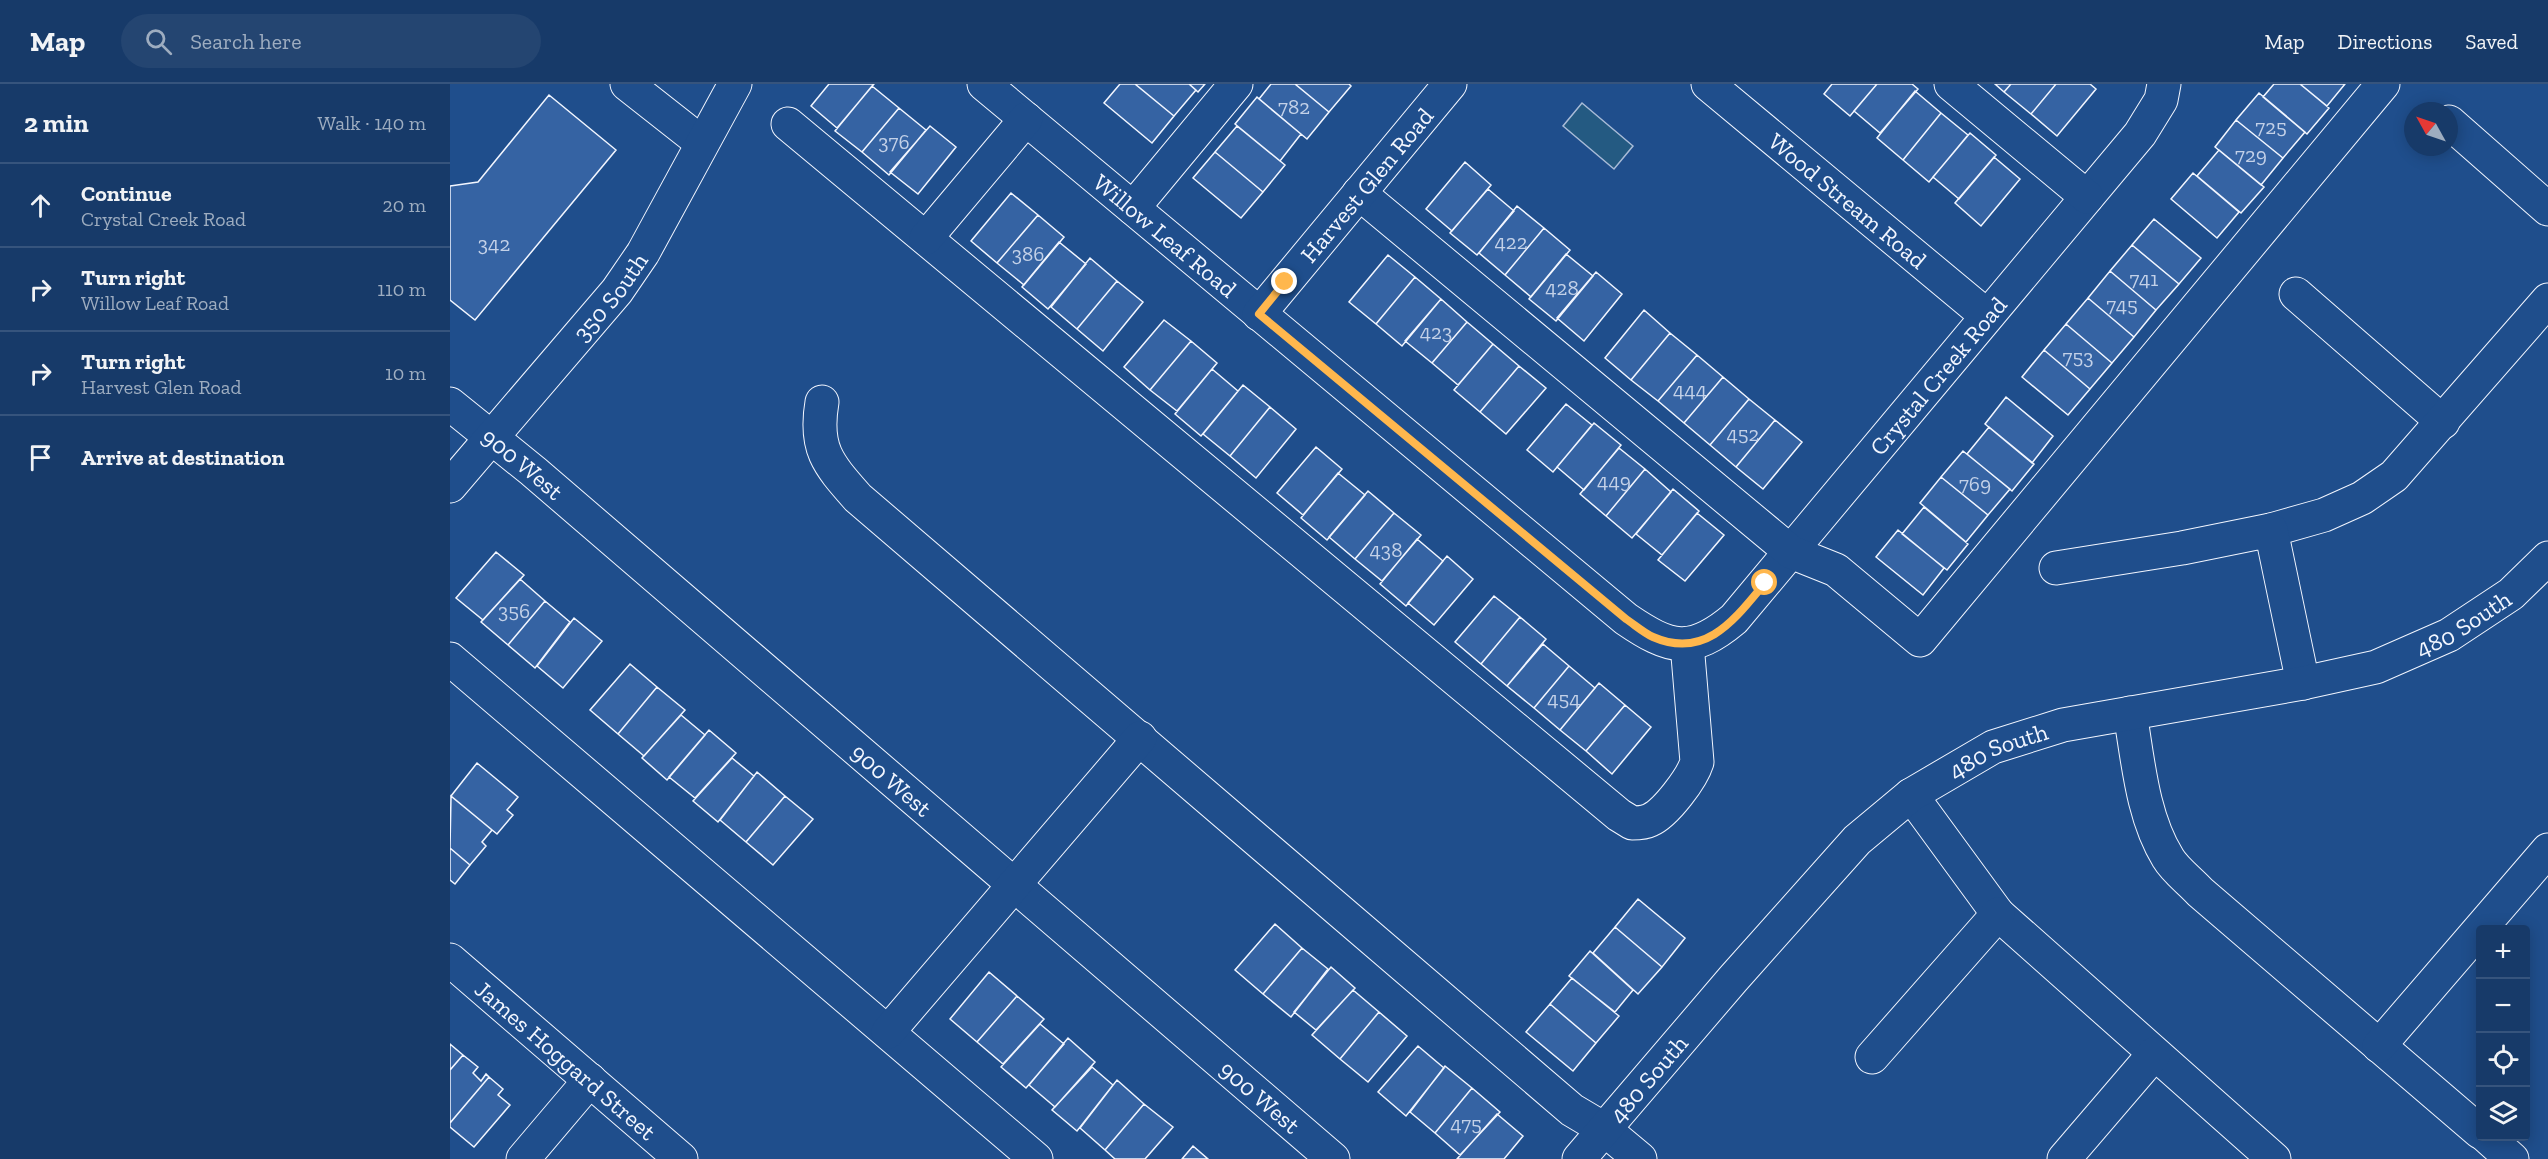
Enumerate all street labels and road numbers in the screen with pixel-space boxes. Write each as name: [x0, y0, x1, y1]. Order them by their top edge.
street label: Harvest Glen Road: [1294, 101, 1439, 268]
street label: Wood Stream Road: [1763, 126, 1933, 275]
street label: Willow Leaf Road: [1088, 167, 1243, 303]
street label: 350 South: [566, 247, 654, 347]
street label: Crystal Creek Road: [1863, 290, 2012, 461]
street label: 900 West: [476, 421, 570, 505]
street label: 480 South: [2411, 583, 2517, 662]
street label: 480 South: [1943, 716, 2052, 785]
street label: 900 West: [846, 737, 938, 822]
street label: James Hoggard Street: [469, 974, 662, 1146]
street label: 480 South: [1602, 1028, 1694, 1128]
street label: 900 West: [1214, 1054, 1307, 1139]

